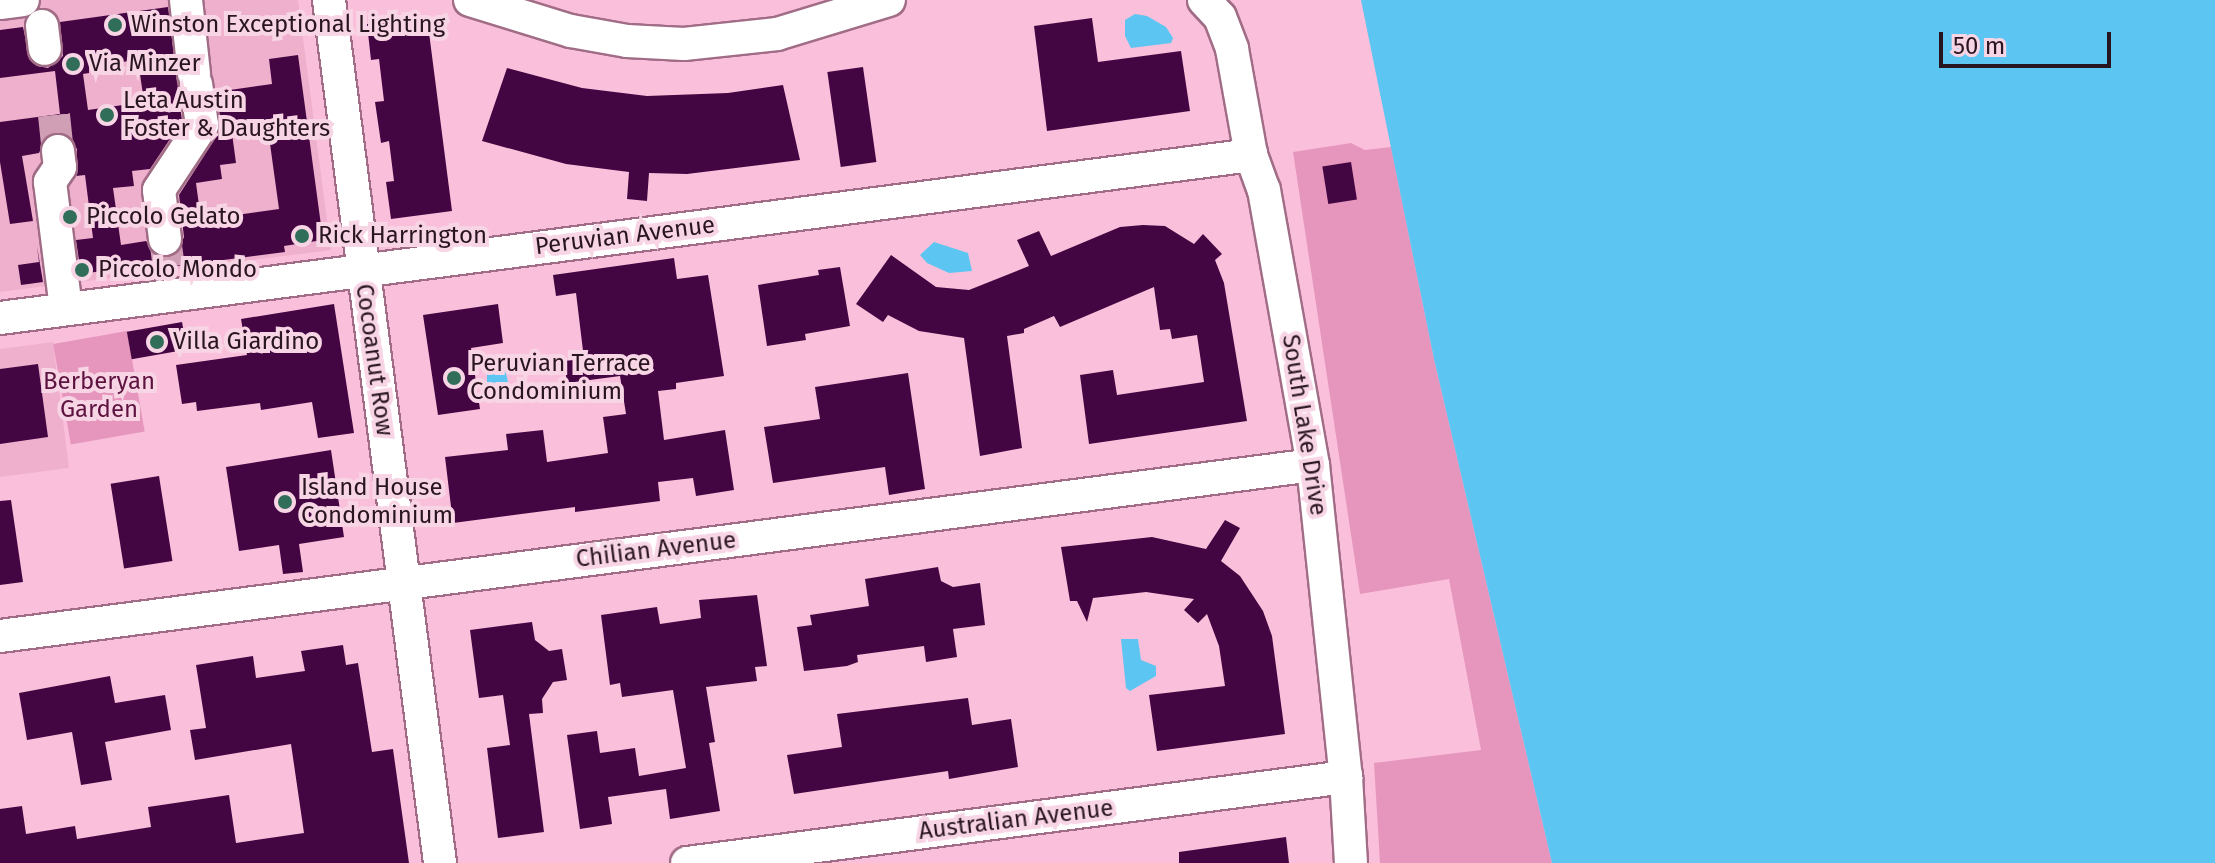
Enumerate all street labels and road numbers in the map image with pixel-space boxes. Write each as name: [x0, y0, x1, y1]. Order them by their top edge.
street label: Peruvian Avenue: [533, 211, 717, 261]
street label: Cocoanut Row: [349, 282, 399, 438]
street label: South Lake Drive: [1275, 333, 1333, 517]
street label: Chilian Avenue: [574, 526, 738, 574]
street label: Australian Avenue: [917, 794, 1115, 846]

